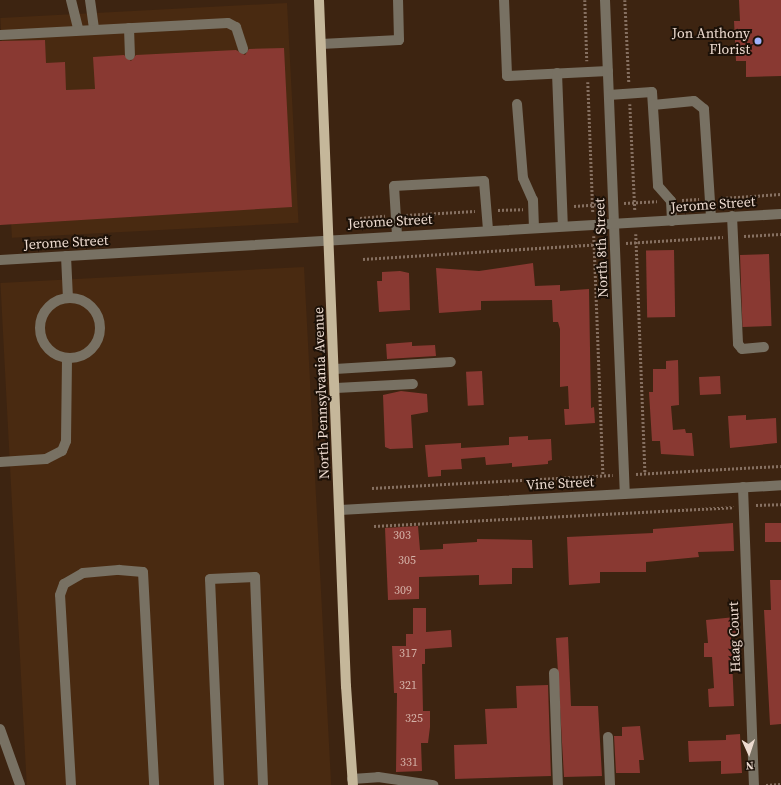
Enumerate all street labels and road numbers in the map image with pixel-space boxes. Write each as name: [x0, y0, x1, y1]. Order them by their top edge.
street label: Jerome Street: [670, 193, 756, 215]
street label: North 8th Street: [591, 198, 611, 298]
street label: Jerome Street: [347, 210, 433, 232]
street label: Jerome Street: [23, 231, 109, 253]
street label: North Pennsylvania Avenue: [310, 307, 332, 479]
street label: Vine Street: [525, 473, 595, 493]
street label: Haag Court: [724, 601, 744, 673]

